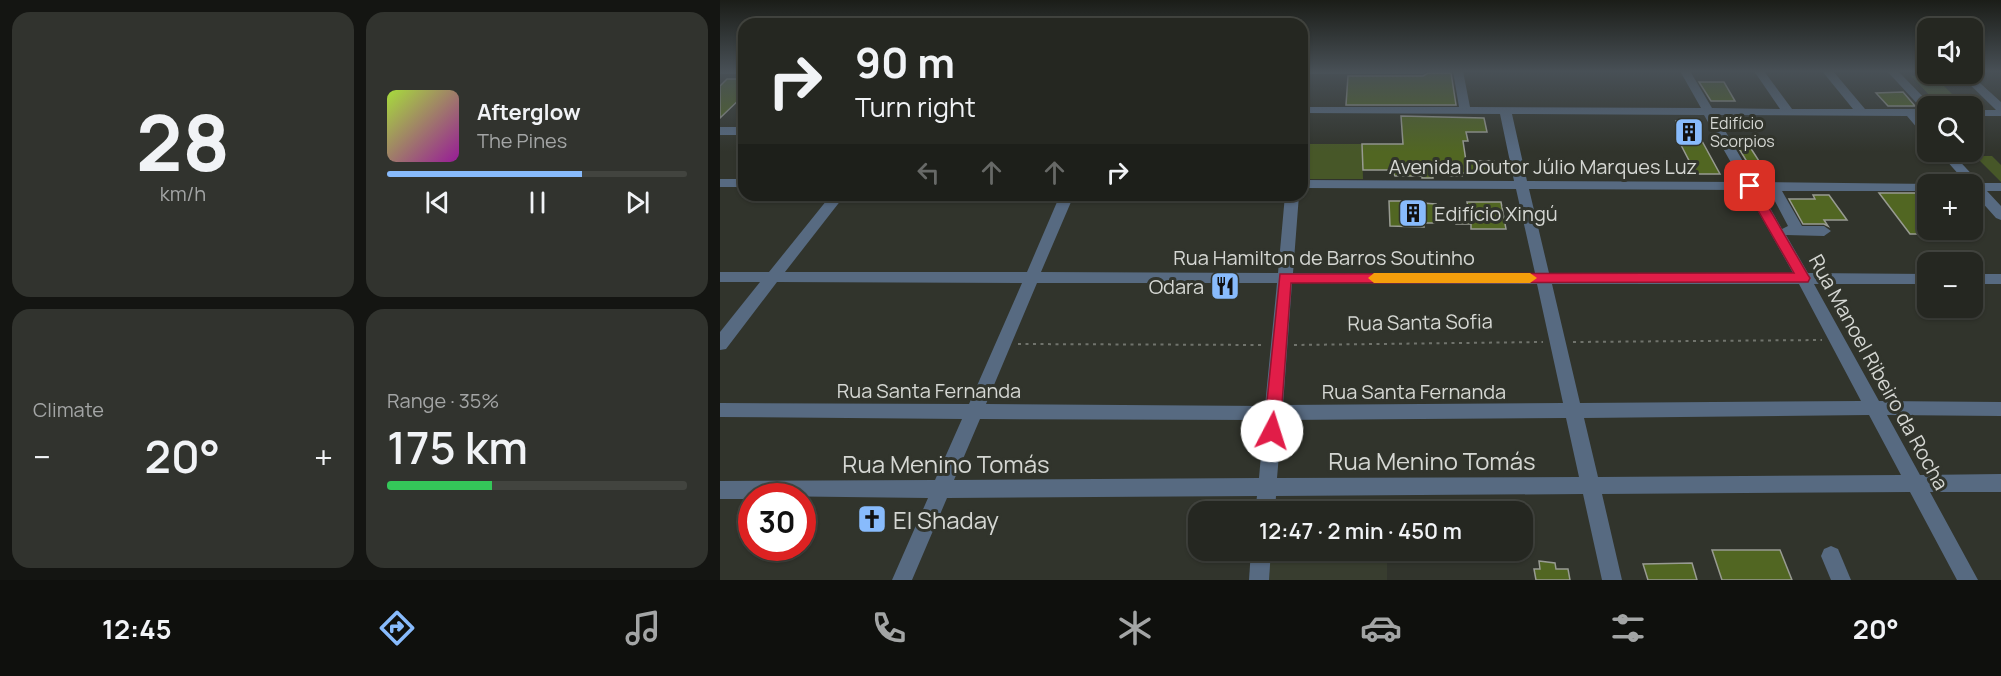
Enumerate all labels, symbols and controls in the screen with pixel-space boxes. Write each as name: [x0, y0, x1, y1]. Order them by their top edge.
map controls: [1917, 18, 1983, 318]
button: sound: [1917, 18, 1983, 84]
text: 90 m: [855, 33, 955, 91]
icon: right: [756, 42, 834, 120]
text: 28: [136, 88, 230, 194]
text: Turn right: [855, 88, 976, 125]
button: search: [1917, 96, 1983, 162]
text: Afterglow: [477, 97, 581, 127]
place label: Edifício Scorpios: [1710, 112, 1775, 152]
building icon: Edifício Scorpios: [1673, 116, 1705, 148]
text: The Pines: [477, 127, 567, 154]
street label: Avenida Doutor Júlio Marques Luz: [1389, 153, 1697, 180]
icon: left: [912, 156, 945, 189]
icon: ahead: [975, 156, 1008, 189]
icon: ahead: [1038, 156, 1071, 189]
icon: right: [1101, 156, 1134, 189]
pin: [1724, 160, 1775, 211]
icon: arrive: [1733, 169, 1766, 202]
button: +: [1917, 174, 1983, 240]
text: km/h: [160, 180, 206, 207]
icon: previous: [421, 186, 454, 219]
icon: pause: [521, 186, 554, 219]
icon: next: [621, 186, 654, 219]
building icon: Edifício Xingú: [1397, 197, 1429, 229]
place label: Edifício Xingú: [1434, 200, 1558, 227]
street label: Rua Hamilton de Barros Soutinho: [1173, 244, 1475, 271]
street label: Rua Manoel Ribeiro da Rocha: [1803, 249, 1955, 495]
button: −: [1917, 252, 1983, 318]
restaurant icon: Odara: [1209, 270, 1241, 302]
place label: Odara: [1149, 273, 1204, 300]
street label: Rua Santa Sofia: [1347, 307, 1493, 337]
street label: Rua Santa Fernanda: [837, 377, 1021, 404]
street label: Rua Santa Fernanda: [1322, 378, 1506, 405]
text: Range · 35%: [387, 387, 499, 414]
text: Climate: [33, 396, 104, 423]
position arrow: [1240, 399, 1304, 463]
text: 175 km: [387, 416, 528, 478]
text: 20°: [145, 425, 220, 487]
text: −: [33, 434, 51, 479]
text: +: [314, 434, 333, 479]
street label: Rua Menino Tomás: [1328, 444, 1536, 477]
street label: Rua Menino Tomás: [842, 447, 1050, 480]
speed limit sign: 30: [738, 483, 816, 561]
church icon: El Shaday: [856, 503, 888, 535]
place label: El Shaday: [893, 503, 999, 536]
text: 12:47 · 2 min · 450 m: [1259, 516, 1462, 546]
icon: directions: [376, 607, 418, 649]
icon: music: [622, 607, 664, 649]
icon: phone: [868, 607, 910, 649]
icon: climate: [1114, 607, 1156, 649]
icon: car: [1360, 607, 1402, 649]
icon: filters: [1607, 607, 1649, 649]
text: 12:45: [102, 610, 172, 647]
text: 20°: [1853, 610, 1899, 647]

